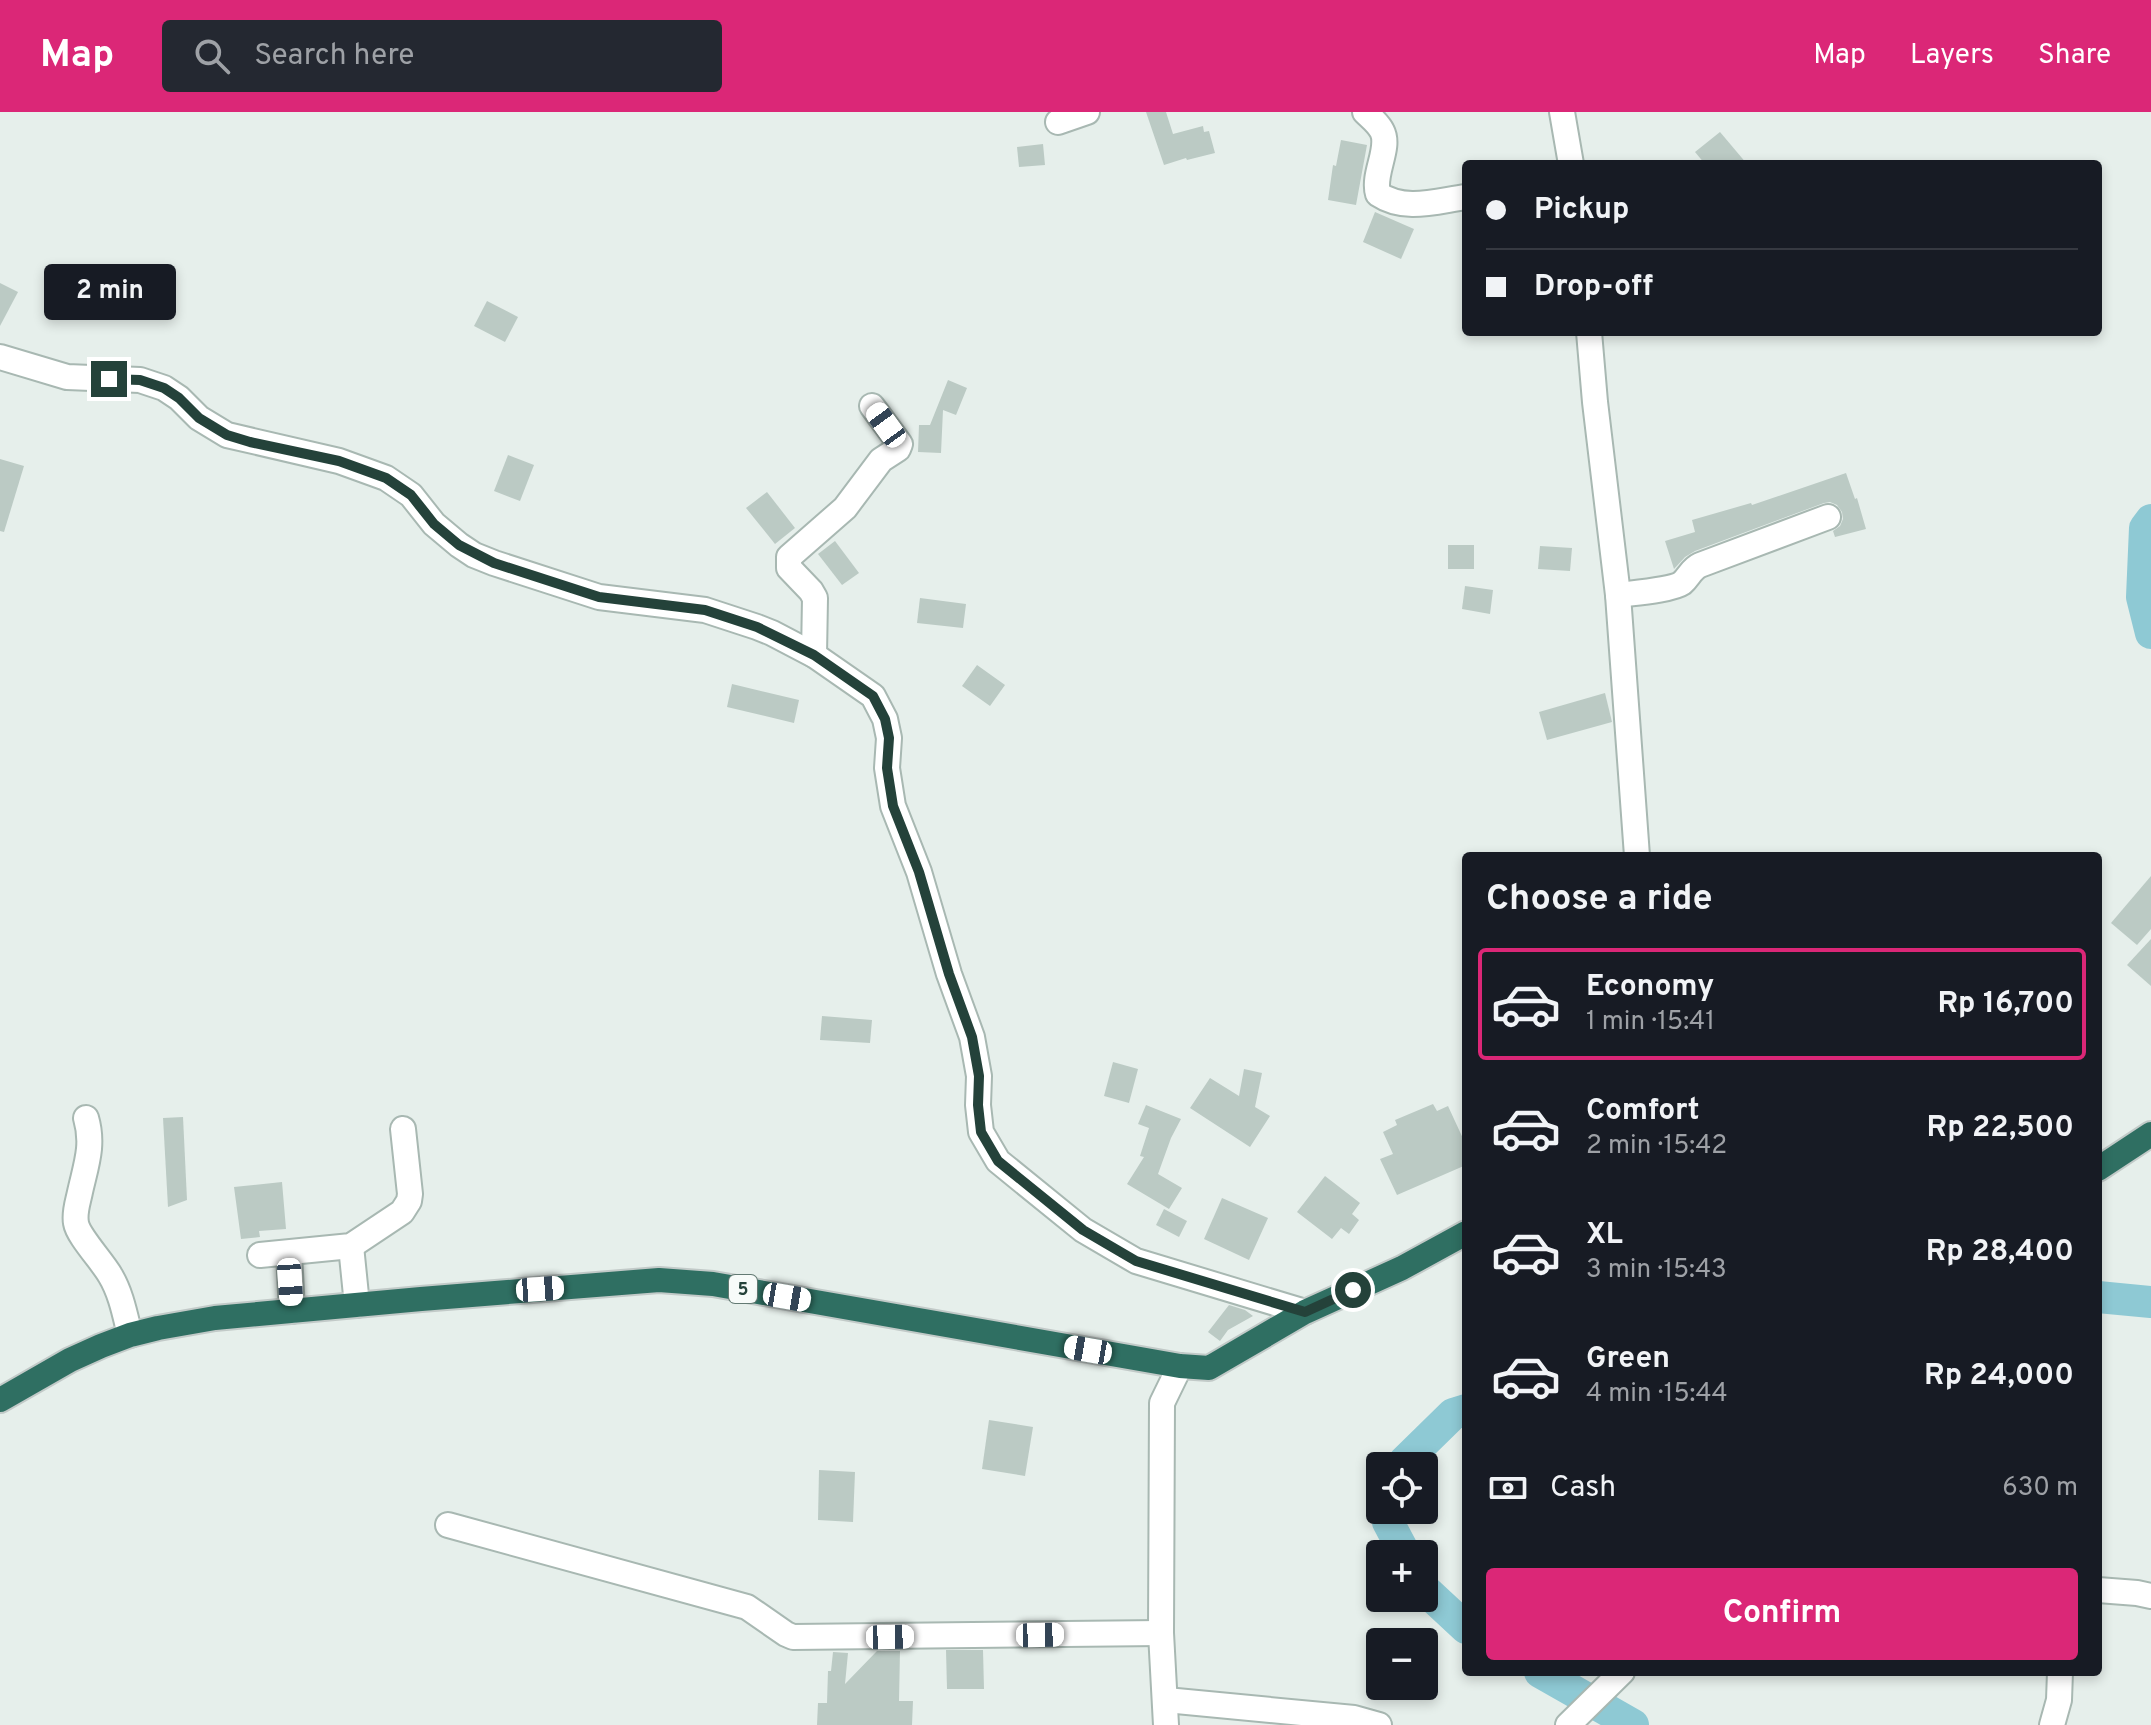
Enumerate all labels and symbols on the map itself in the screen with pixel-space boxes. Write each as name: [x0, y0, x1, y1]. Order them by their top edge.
callout: 2 min: [43, 263, 175, 319]
route end: [91, 361, 127, 397]
car: [862, 399, 910, 451]
car: [276, 1257, 304, 1307]
route start: [1335, 1272, 1371, 1308]
car: [515, 1275, 565, 1303]
road number: 5: [729, 1275, 757, 1303]
car: [761, 1281, 813, 1313]
car: [1062, 1334, 1114, 1366]
car: [1016, 1623, 1064, 1647]
car: [866, 1625, 914, 1649]

